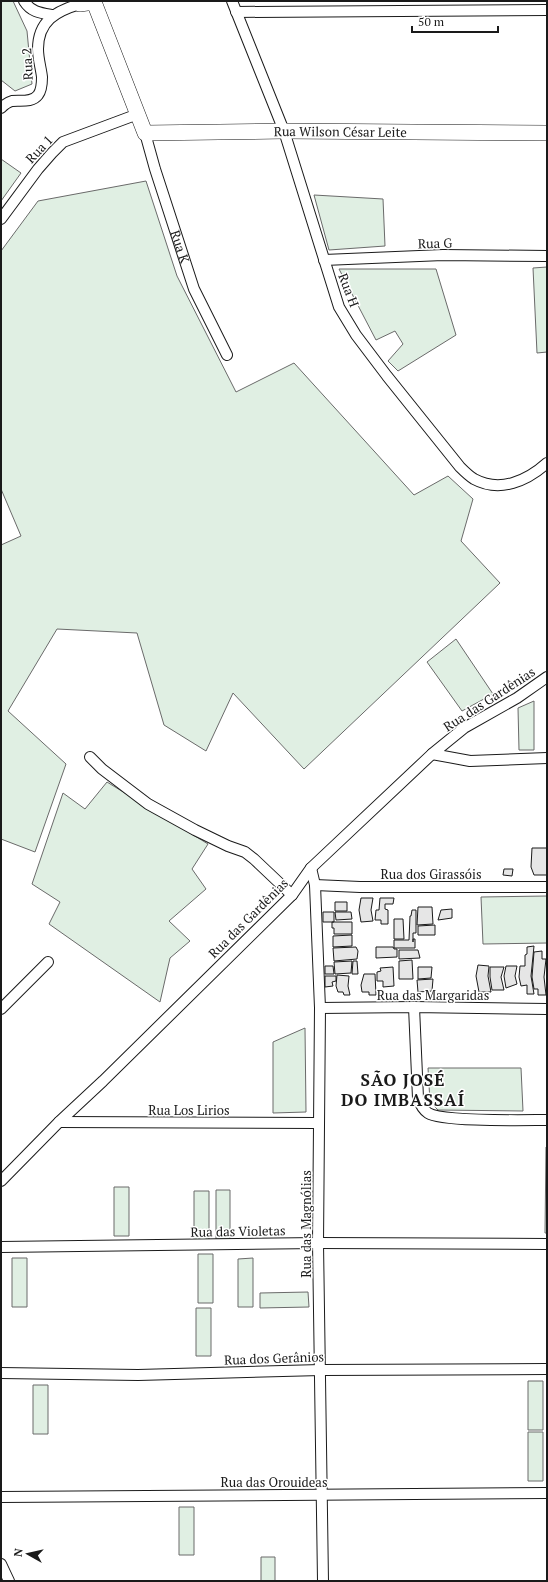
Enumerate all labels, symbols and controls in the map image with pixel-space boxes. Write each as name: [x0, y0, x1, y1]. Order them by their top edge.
scale bar: [412, 8, 498, 34]
text: 50 m: [418, 14, 445, 29]
street label: Rua 2: [17, 47, 37, 81]
street label: Rua Wilson César Leite: [274, 122, 407, 141]
street label: Rua 1: [21, 131, 57, 167]
street label: Rua K: [166, 228, 194, 266]
street label: Rua G: [417, 233, 453, 253]
street label: Rua H: [334, 270, 364, 310]
street label: Rua das Gardênias: [440, 663, 538, 735]
street label: Rua dos Girassóis: [380, 865, 482, 883]
street label: Rua das Gardênias: [204, 874, 292, 962]
street label: Rua das Margaridas: [377, 986, 489, 1004]
district label: SÃO JOSÉ DO IMBASSAÍ: [341, 1068, 465, 1111]
street label: Rua Los Lirios: [148, 1101, 230, 1119]
street label: Rua das Magnólias: [297, 1170, 315, 1278]
street label: Rua das Violetas: [190, 1221, 286, 1241]
street label: Rua dos Gerânios: [224, 1347, 324, 1369]
street label: Rua das Orouideas: [220, 1473, 328, 1491]
north arrow: [8, 1534, 48, 1574]
text: N: [11, 1547, 26, 1558]

